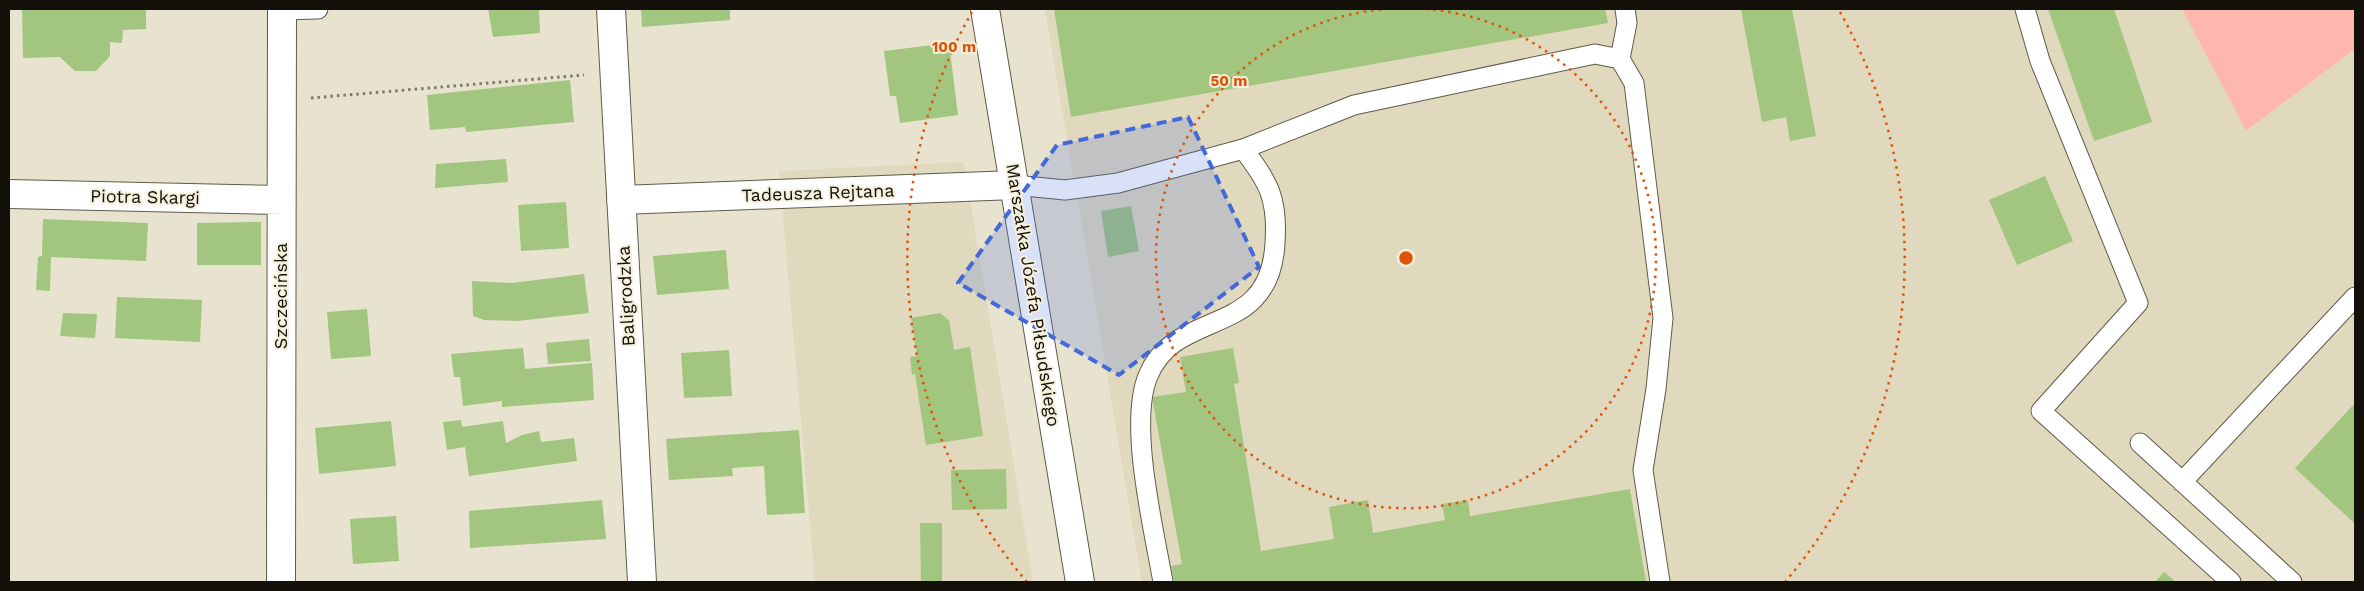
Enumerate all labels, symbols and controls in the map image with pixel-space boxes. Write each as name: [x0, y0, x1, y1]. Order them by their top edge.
text: 100 m: [932, 38, 976, 56]
text: 50 m: [1211, 72, 1247, 90]
street label: Marszałka Józefa Piłsudskiego: [1002, 162, 1065, 428]
street label: Tadeusza Rejtana: [741, 179, 895, 206]
street label: Piotra Skargi: [90, 185, 200, 208]
street label: Szczecińska: [270, 243, 291, 349]
street label: Baligrodzka: [612, 245, 639, 347]
centre of rings: [1397, 249, 1415, 267]

